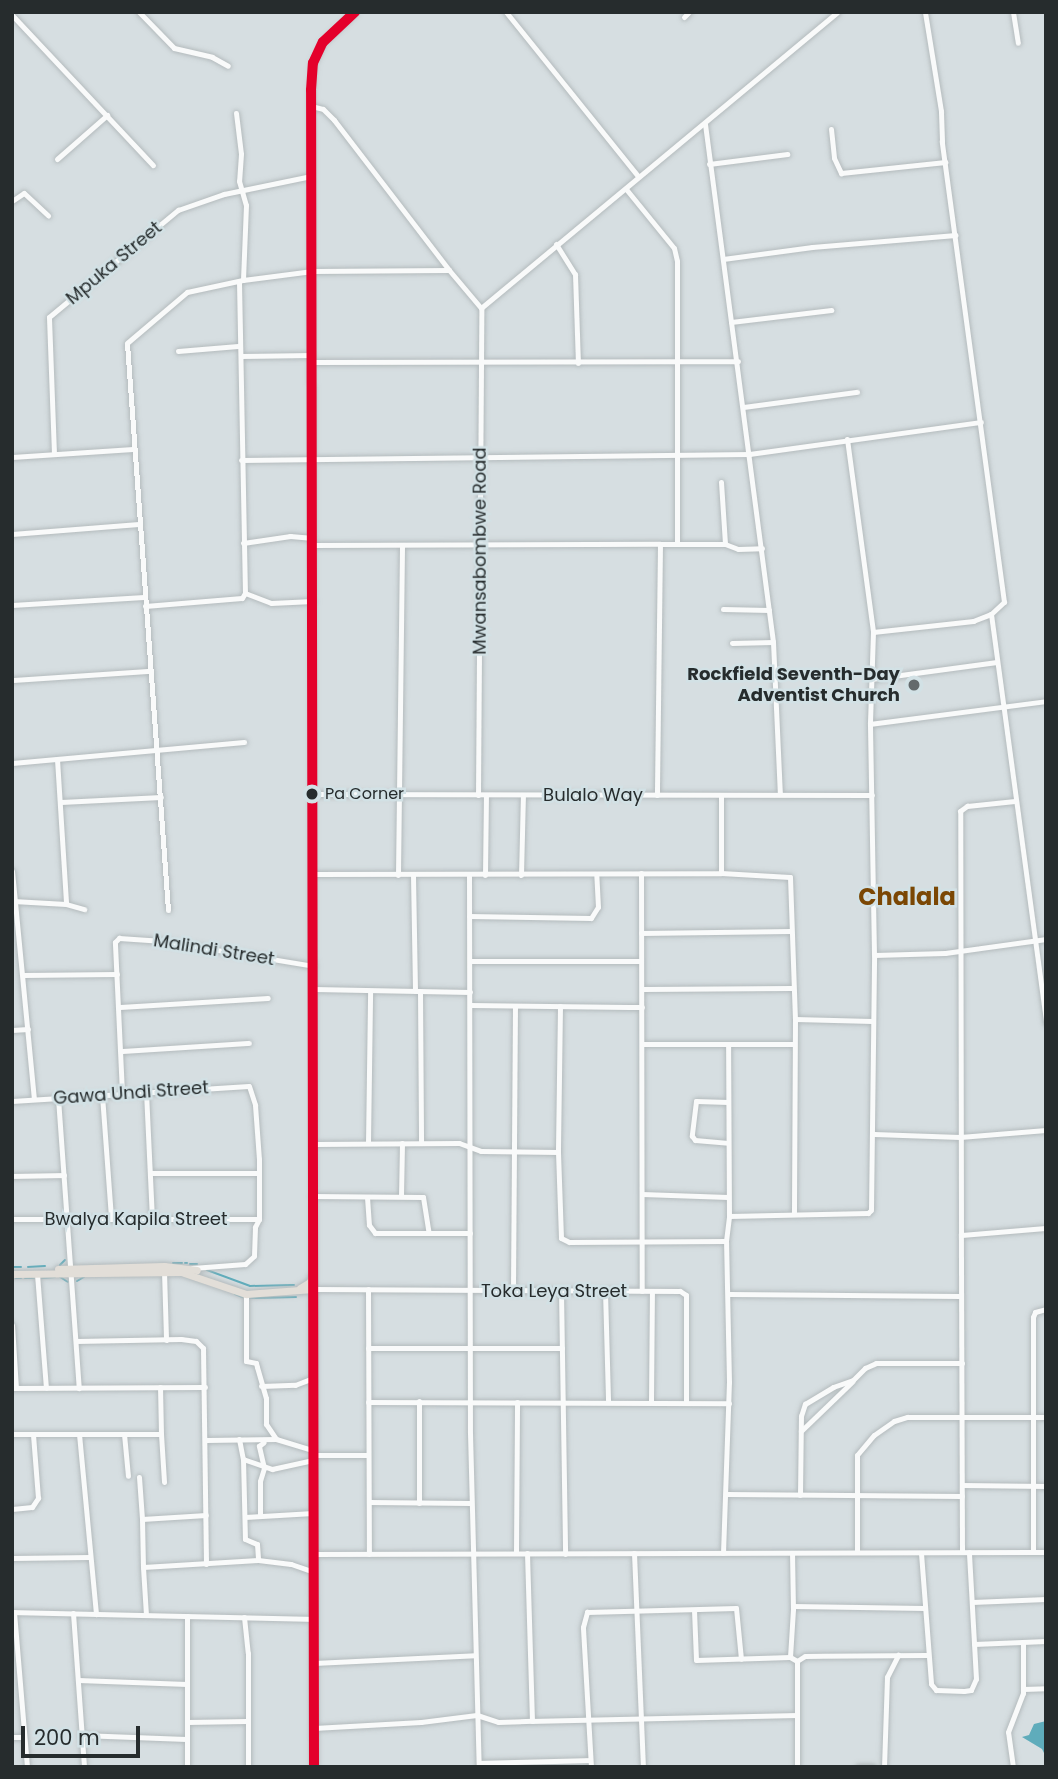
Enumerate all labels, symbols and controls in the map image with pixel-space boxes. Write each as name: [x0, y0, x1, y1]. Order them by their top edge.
street label: Mpuka Street: [62, 217, 166, 309]
street label: Mwansabombwe Road: [469, 447, 491, 655]
place label: Rockfield Seventh-Day Adventist Church: [687, 664, 900, 706]
marker: Rockfield Seventh-Day Adventist Church: [906, 677, 922, 693]
place label: Pa Corner: [325, 784, 404, 804]
street label: Bulalo Way: [543, 784, 643, 806]
marker: Pa Corner: [305, 787, 319, 801]
district label: Chalala: [858, 883, 956, 911]
street label: Malindi Street: [152, 930, 276, 970]
street label: Gawa Undi Street: [53, 1077, 209, 1109]
street label: Bwalya Kapila Street: [44, 1208, 228, 1230]
street label: Toka Leya Street: [481, 1280, 627, 1302]
scale bar: [24, 1712, 144, 1756]
text: 200 m: [34, 1723, 100, 1752]

